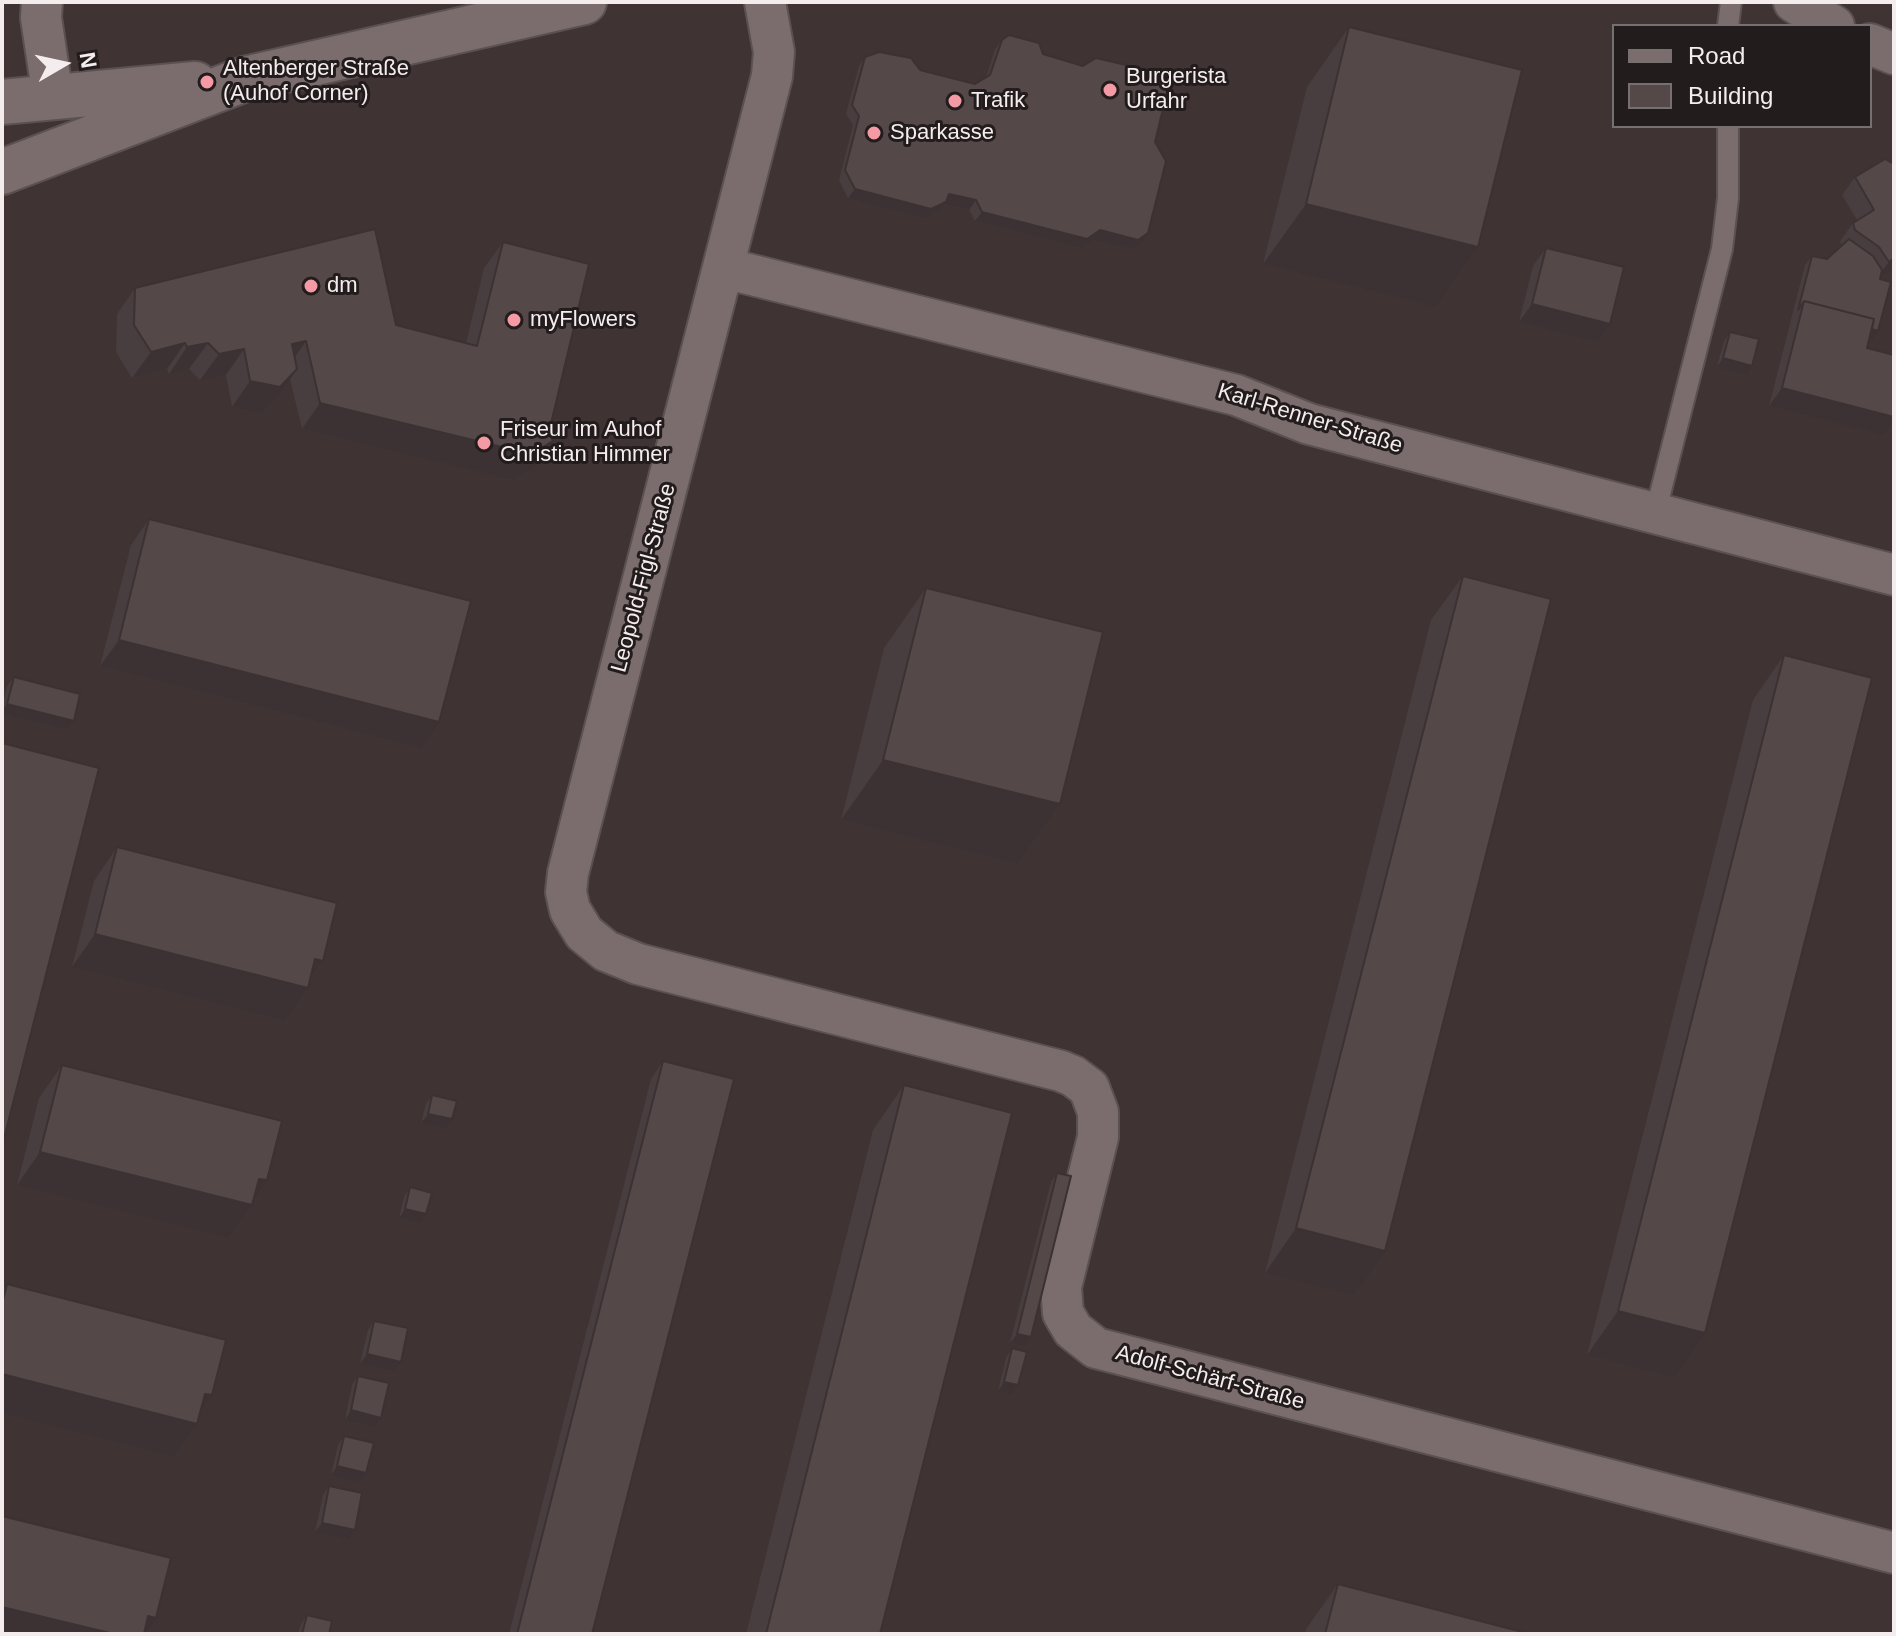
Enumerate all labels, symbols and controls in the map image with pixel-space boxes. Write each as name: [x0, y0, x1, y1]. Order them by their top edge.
north arrow: [24, 24, 104, 104]
legend: [1612, 24, 1872, 128]
text: Road: [1688, 42, 1745, 69]
text: N: [75, 50, 102, 70]
place label: Altenberger Straße (Auhof Corner): [223, 56, 409, 108]
place label: Burgerista Urfahr: [1126, 64, 1226, 116]
marker: Altenberger Straße (Auhof Corner): [198, 73, 216, 91]
marker: Burgerista Urfahr: [1101, 81, 1119, 99]
text: Building: [1688, 82, 1773, 109]
place label: Trafik: [971, 88, 1025, 114]
marker: Trafik: [946, 92, 964, 110]
place label: Sparkasse: [890, 120, 994, 146]
marker: Sparkasse: [865, 124, 883, 142]
place label: dm: [327, 273, 358, 299]
marker: dm: [302, 277, 320, 295]
place label: myFlowers: [530, 307, 636, 333]
marker: myFlowers: [505, 311, 523, 329]
street label: Karl-Renner-Straße: [1214, 378, 1406, 460]
place label: Friseur im Auhof Christian Himmer: [500, 417, 670, 468]
marker: Friseur im Auhof Christian Himmer: [475, 434, 493, 452]
street label: Leopold-Figl-Straße: [606, 481, 682, 675]
street label: Adolf-Schärf-Straße: [1113, 1340, 1307, 1416]

